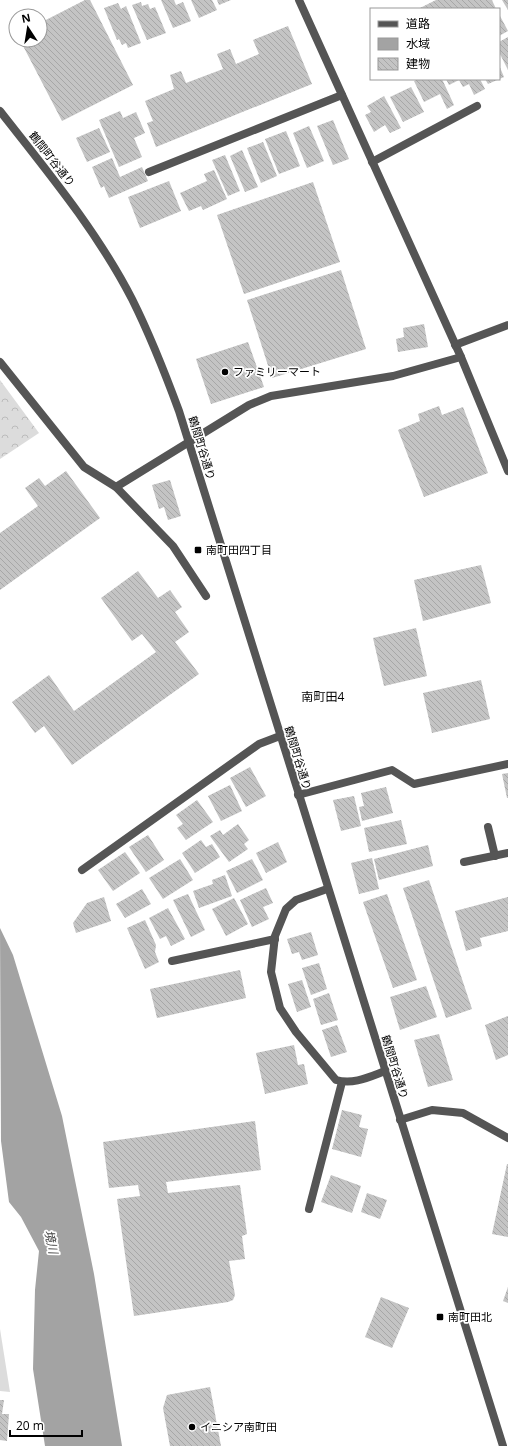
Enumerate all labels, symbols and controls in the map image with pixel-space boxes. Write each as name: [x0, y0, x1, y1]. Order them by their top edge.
north arrow: [8, 8, 48, 48]
legend: [370, 8, 500, 80]
text: N: [20, 9, 32, 26]
text: 道路: [406, 15, 430, 32]
text: 水域: [406, 35, 430, 52]
text: 建物: [406, 55, 430, 72]
street label: 鶴間町谷通り: [26, 128, 79, 189]
place label: ファミリーマート: [233, 364, 321, 379]
marker: ファミリーマート: [220, 367, 230, 377]
street label: 鶴間町谷通り: [186, 414, 219, 482]
place label: 南町田四丁目: [206, 542, 272, 557]
marker: 南町田四丁目: [193, 545, 203, 555]
district label: 南町田4: [302, 688, 345, 705]
street label: 鶴間町谷通り: [282, 724, 315, 792]
street label: 鶴間町谷通り: [379, 1033, 412, 1101]
water label: 境川: [41, 1228, 63, 1257]
place label: 南町田北: [448, 1309, 492, 1324]
marker: 南町田北: [435, 1312, 445, 1322]
scale bar: [10, 1412, 82, 1438]
text: 20 m: [16, 1417, 44, 1434]
place label: イニシア南町田: [200, 1419, 277, 1434]
marker: イニシア南町田: [187, 1422, 197, 1432]

